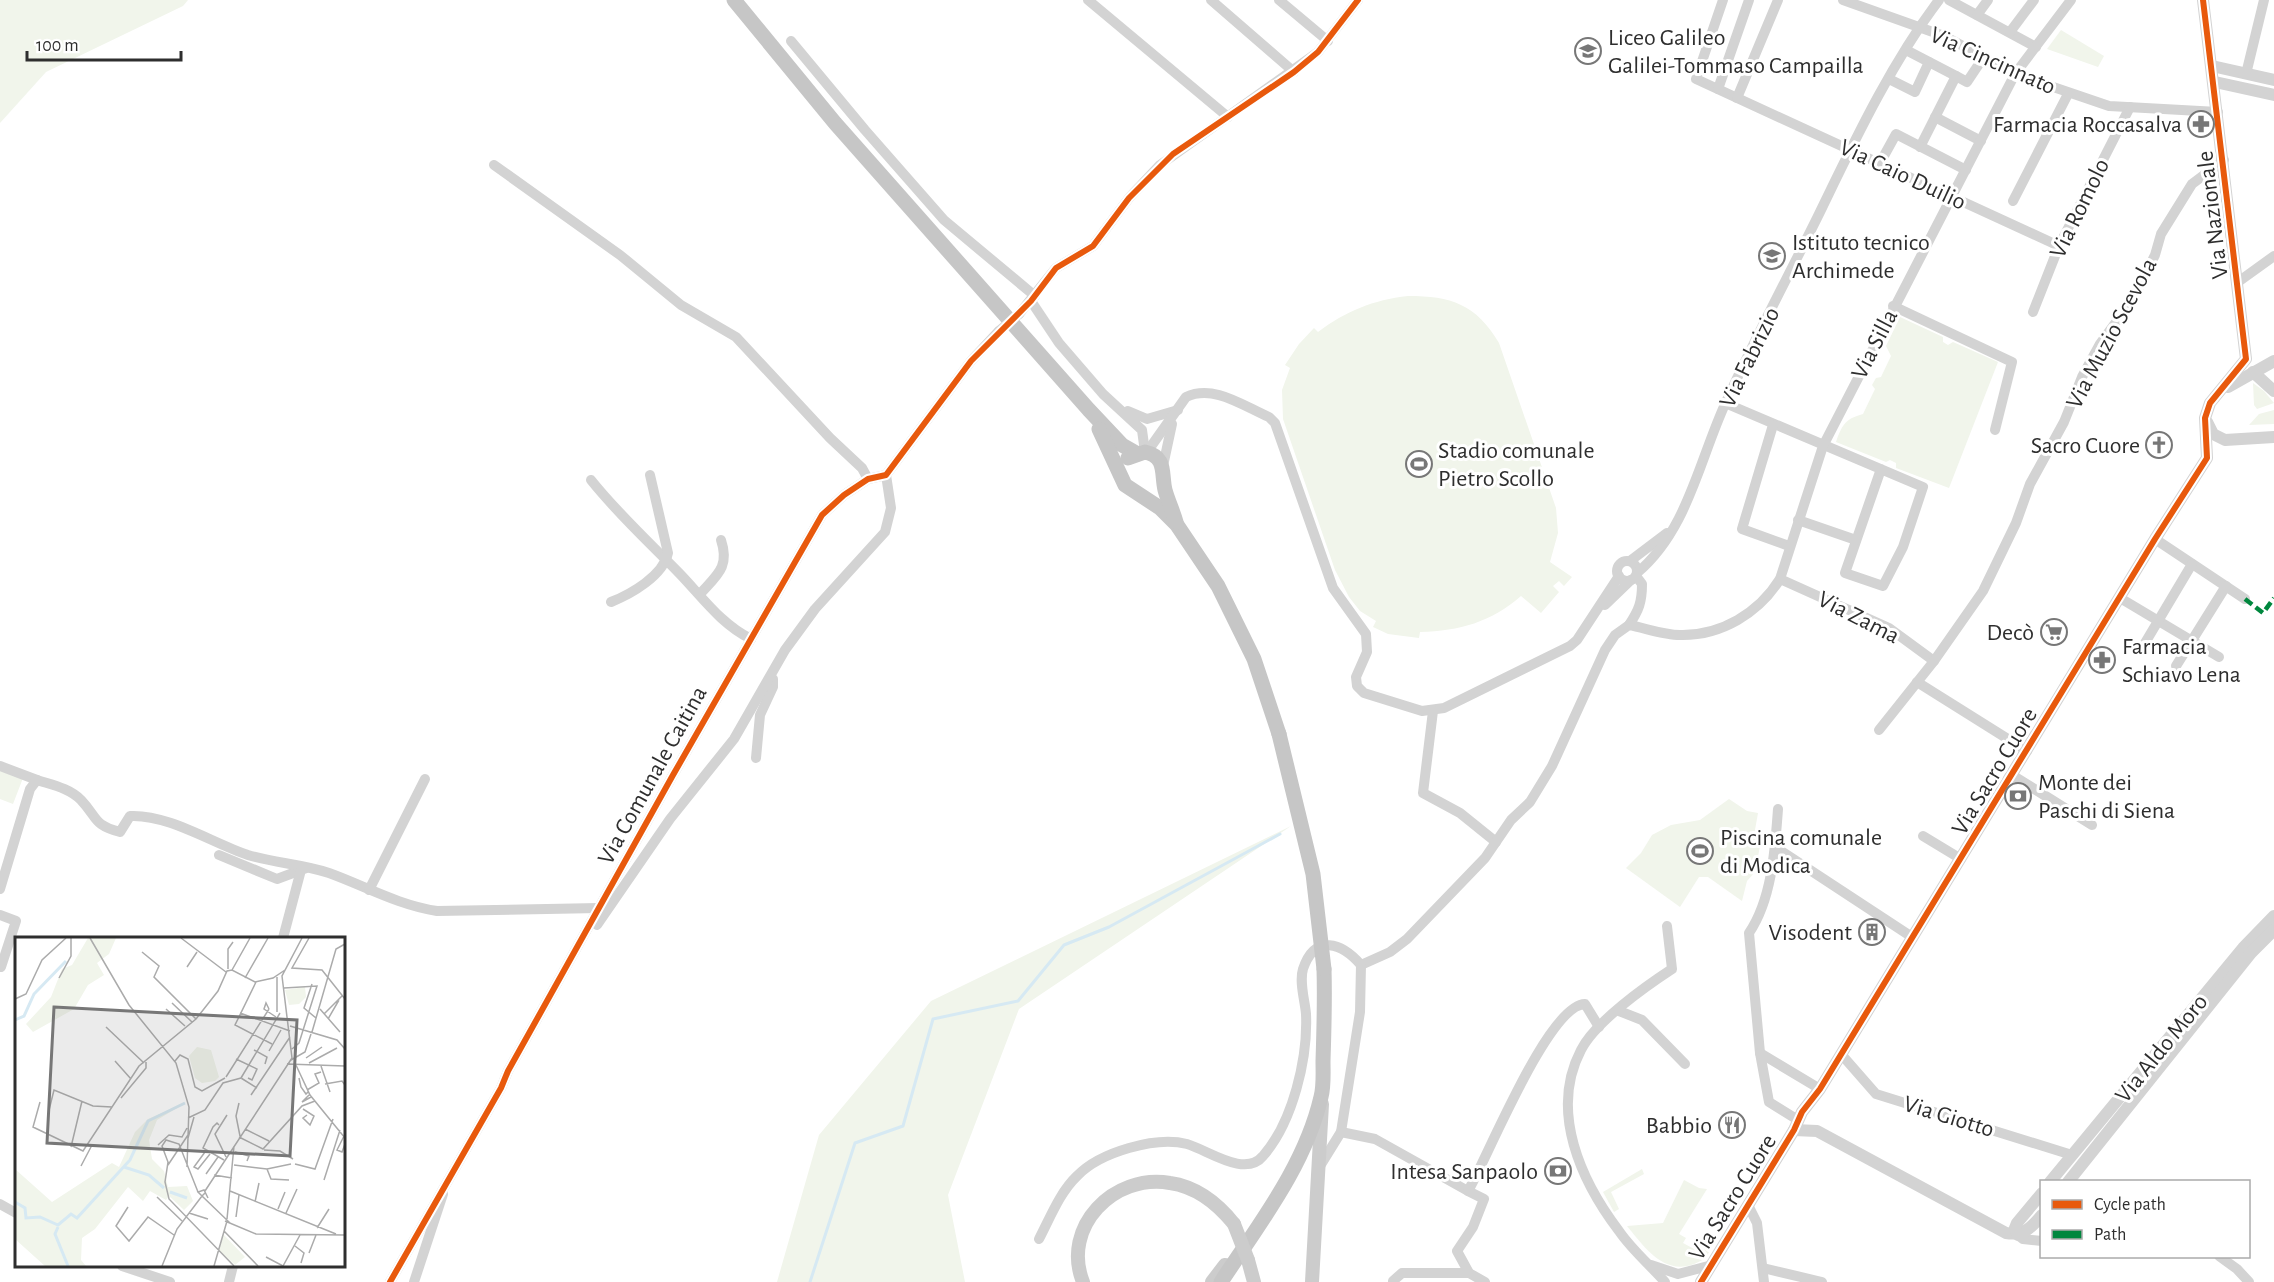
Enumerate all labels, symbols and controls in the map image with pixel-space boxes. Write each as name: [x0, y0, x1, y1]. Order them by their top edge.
street label: Via Cincinnato: [1926, 23, 2059, 99]
scale bar: [27, 24, 182, 62]
place label: Liceo Galileo Galilei-Tommaso Campailla: [1608, 26, 1864, 78]
school or university icon: Liceo Galileo Galilei-Tommaso Campailla: [1573, 36, 1603, 66]
text: 100 m: [36, 37, 79, 55]
pharmacy icon: Farmacia Roccasalva: [2186, 109, 2216, 139]
place label: Farmacia Roccasalva: [1993, 113, 2182, 137]
street label: Via Caio Duilio: [1836, 135, 1970, 215]
street label: Via Nazionale: [2193, 149, 2233, 280]
street label: Via Romolo: [2046, 155, 2114, 262]
place label: Istituto tecnico Archimede: [1792, 231, 1930, 283]
school or university icon: Istituto tecnico Archimede: [1757, 241, 1787, 271]
street label: Via Muzio Scevola: [2062, 254, 2162, 413]
street label: Via Fabrizio: [1715, 303, 1784, 411]
street label: Via Silla: [1847, 306, 1902, 383]
church icon: Sacro Cuore: [2144, 430, 2174, 460]
place label: Sacro Cuore: [2031, 434, 2140, 458]
place label: Stadio comunale Pietro Scollo: [1438, 439, 1594, 491]
sports icon: Stadio comunale Pietro Scollo: [1404, 449, 1434, 479]
street label: Via Zama: [1814, 587, 1903, 649]
supermarket icon: Decò: [2039, 617, 2069, 647]
place label: Decò: [1986, 621, 2034, 645]
place label: Farmacia Schiavo Lena: [2122, 635, 2241, 687]
pharmacy icon: Farmacia Schiavo Lena: [2087, 645, 2117, 675]
street label: Via Comunale Caitina: [594, 682, 712, 869]
street label: Via Sacro Cuore: [1948, 704, 2042, 839]
place label: Monte dei Paschi di Siena: [2038, 771, 2175, 823]
bank icon: Monte dei Paschi di Siena: [2003, 781, 2033, 811]
place label: Piscina comunale di Modica: [1720, 826, 1882, 878]
sports icon: Piscina comunale di Modica: [1685, 836, 1715, 866]
building icon: Visodent: [1857, 917, 1887, 947]
place label: Visodent: [1768, 921, 1852, 945]
inset map: [15, 937, 345, 1267]
street label: Via Aldo Moro: [2111, 990, 2213, 1107]
street label: Via Giotto: [1901, 1092, 1997, 1142]
restaurant icon: Babbio: [1717, 1110, 1747, 1140]
place label: Babbio: [1646, 1114, 1712, 1138]
street label: Via Sacro Cuore: [1685, 1130, 1781, 1265]
bank icon: Intesa Sanpaolo: [1543, 1156, 1573, 1186]
place label: Intesa Sanpaolo: [1390, 1160, 1538, 1184]
legend: [2040, 1180, 2250, 1258]
text: Cycle path: [2094, 1196, 2166, 1214]
text: Path: [2094, 1226, 2126, 1244]

